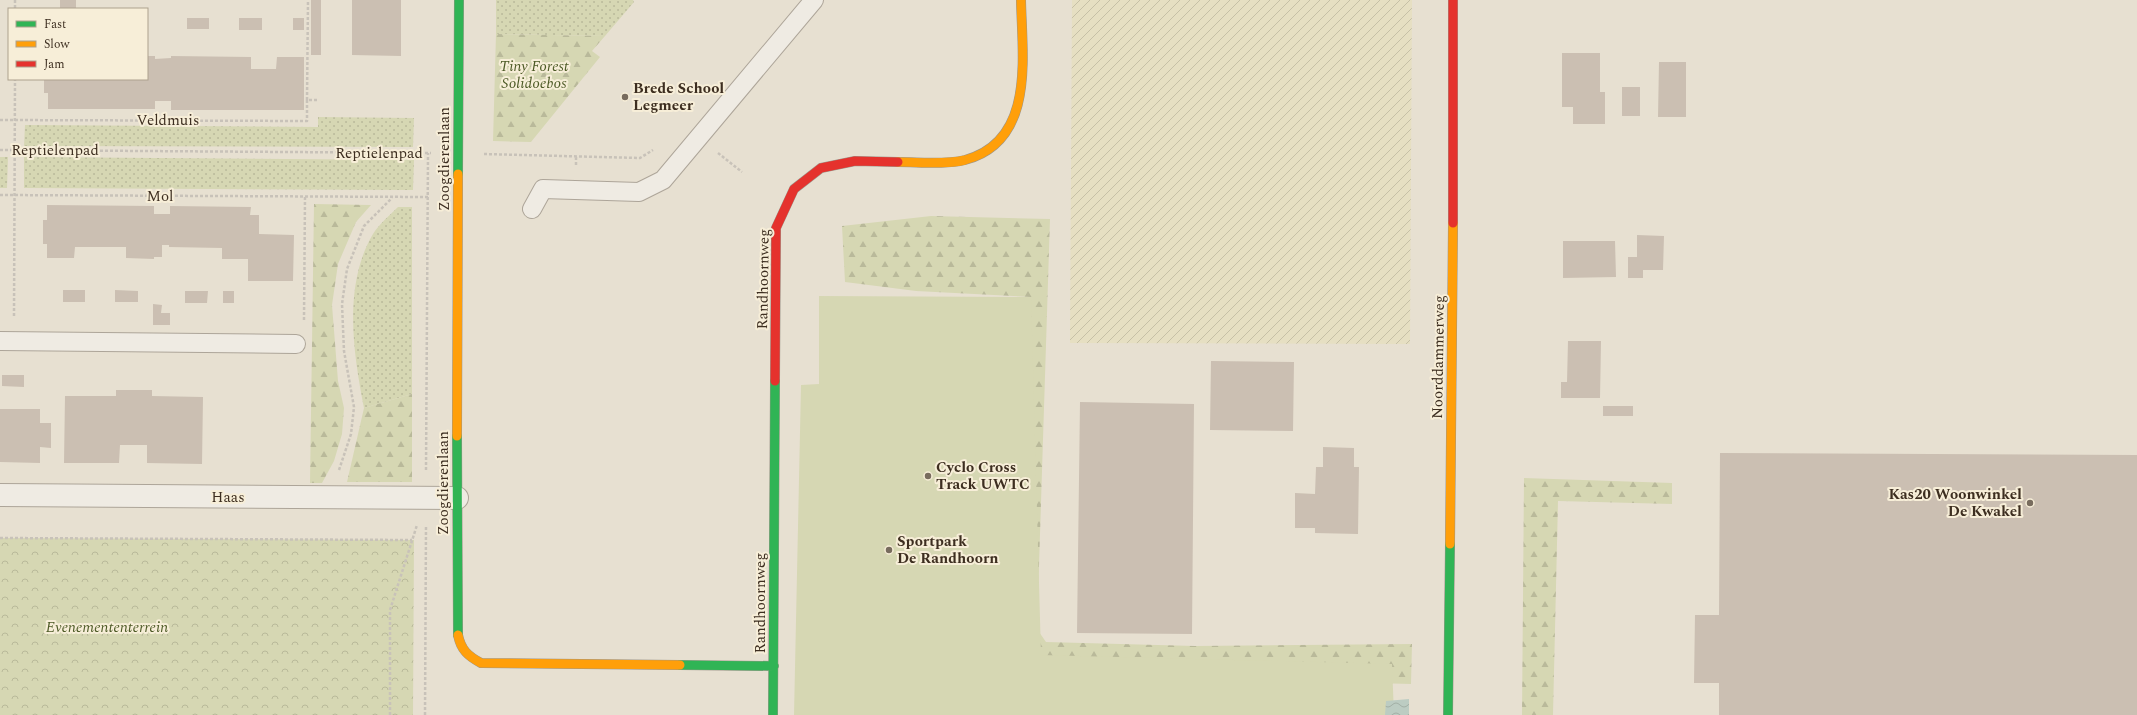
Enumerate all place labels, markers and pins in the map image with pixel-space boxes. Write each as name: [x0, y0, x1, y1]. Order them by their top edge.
place label: Brede School Legmeer: [633, 77, 724, 117]
marker: Brede School Legmeer: [620, 92, 630, 102]
place label: Cyclo Cross Track UWTC: [936, 456, 1030, 496]
marker: Cyclo Cross Track UWTC: [923, 471, 933, 481]
place label: Kas20 Woonwinkel De Kwakel: [1888, 483, 2022, 523]
marker: Kas20 Woonwinkel De Kwakel: [2025, 498, 2035, 508]
place label: Sportpark De Randhoorn: [897, 530, 999, 570]
marker: Sportpark De Randhoorn: [884, 545, 894, 555]

